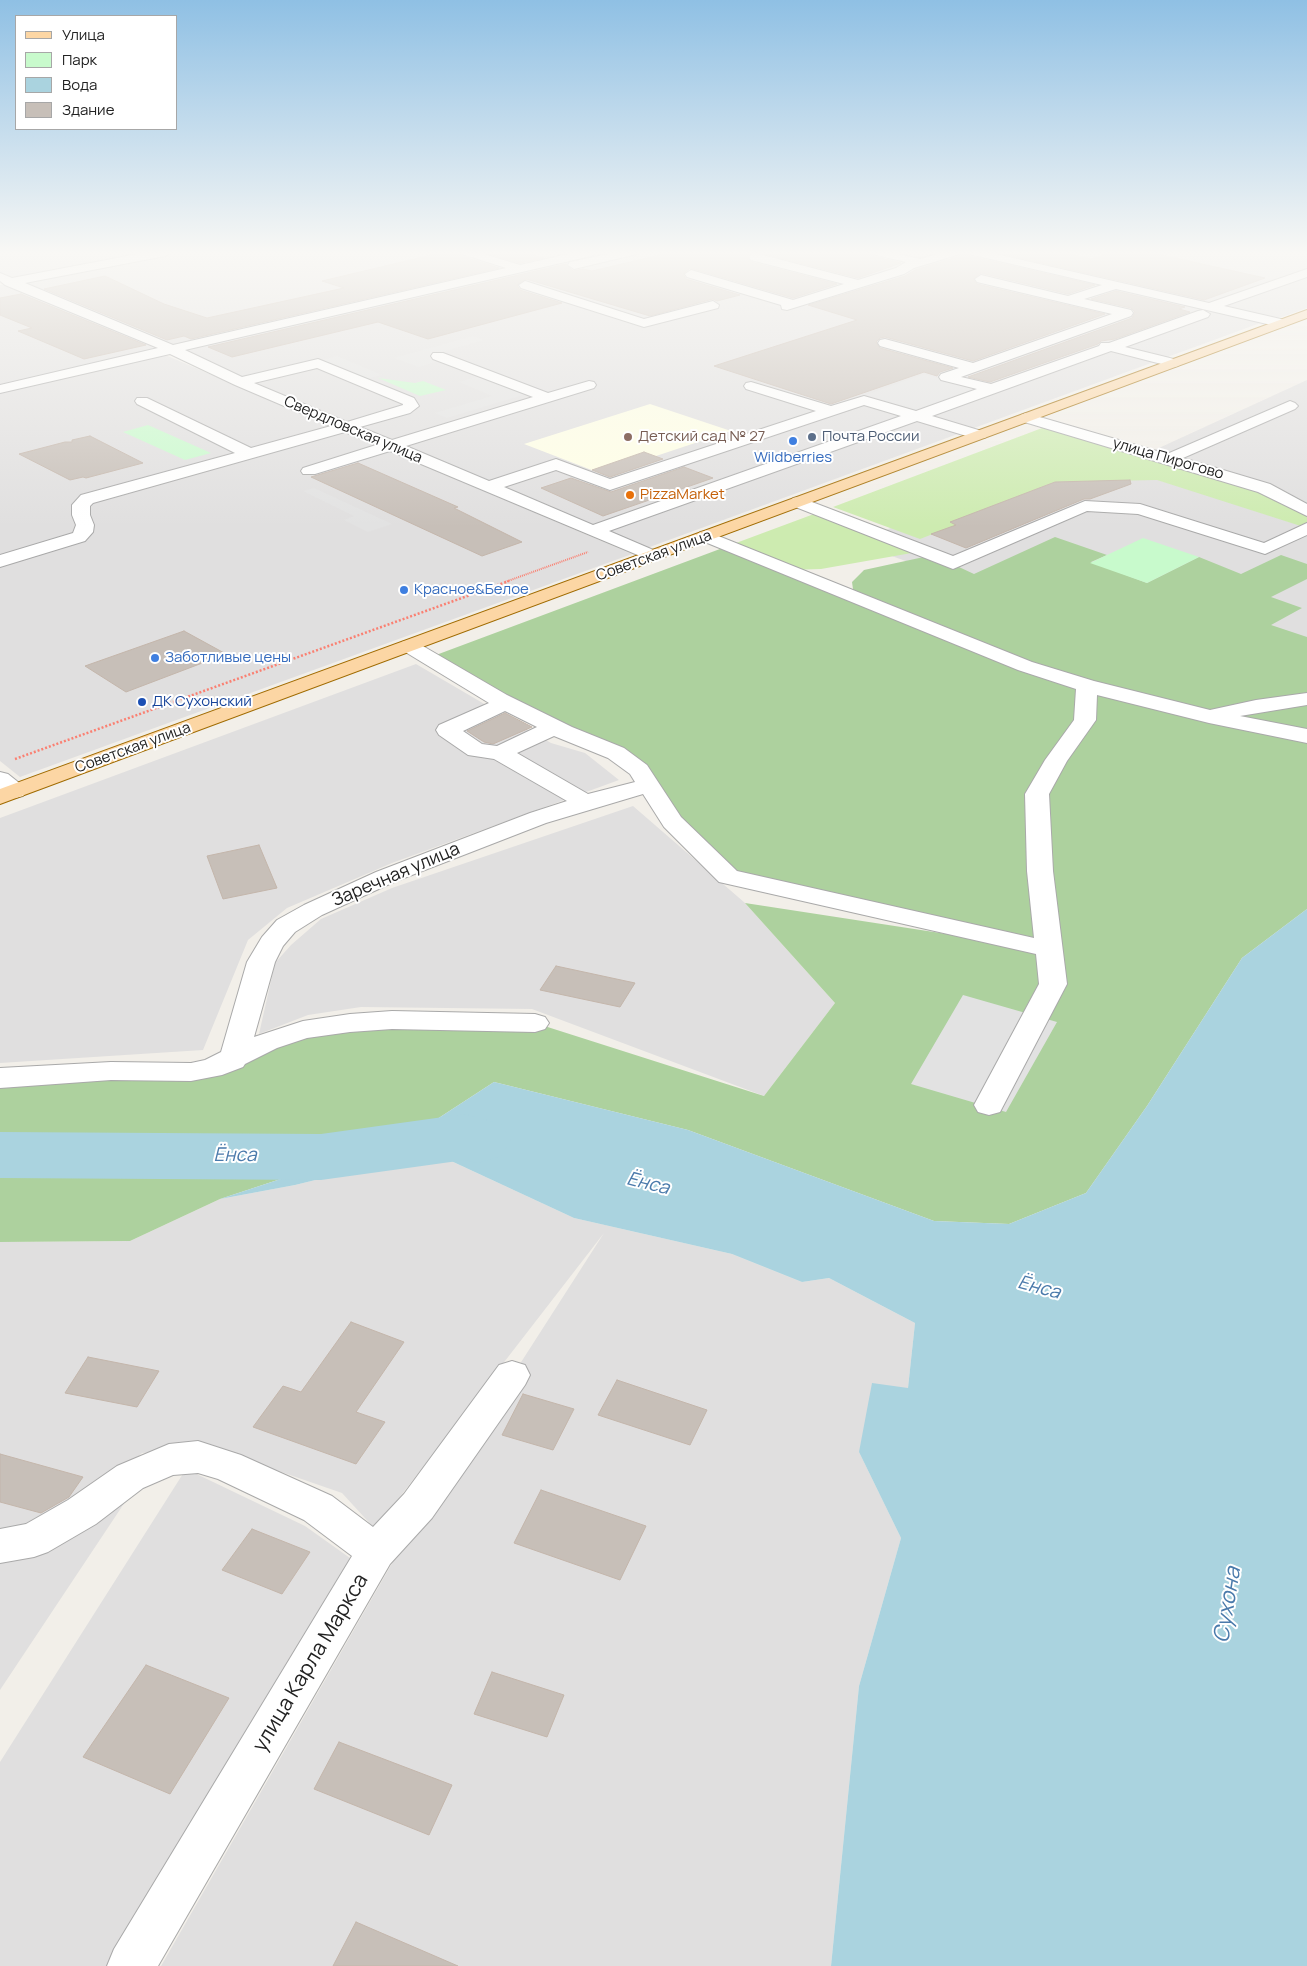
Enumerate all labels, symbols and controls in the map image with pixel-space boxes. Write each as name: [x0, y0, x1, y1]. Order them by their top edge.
legend: [15, 15, 178, 130]
text: Улица: [62, 24, 105, 45]
text: Парк: [62, 49, 97, 70]
text: Вода: [62, 74, 97, 95]
text: Здание: [62, 99, 114, 120]
street label: Свердловская улица: [281, 393, 425, 467]
place label: Детский сад № 27: [638, 428, 765, 446]
place label: Почта России: [822, 428, 919, 446]
marker: Детский сад № 27: [622, 431, 634, 443]
marker: Почта России: [806, 431, 818, 443]
marker: Wildberries: [787, 435, 799, 447]
street label: улица Пирогово: [1110, 435, 1226, 483]
place label: Wildberries: [754, 449, 832, 467]
place label: PizzaMarket: [640, 486, 725, 504]
marker: PizzaMarket: [624, 489, 636, 501]
street label: Советская улица: [594, 527, 714, 585]
place label: Красное&Белое: [414, 581, 529, 599]
marker: Красное&Белое: [398, 584, 410, 596]
place label: Заботливые цены: [165, 649, 291, 667]
marker: Заботливые цены: [149, 652, 161, 664]
place label: ДК Сухонский: [152, 693, 252, 711]
marker: ДК Сухонский: [136, 696, 148, 708]
street label: Советская улица: [73, 719, 193, 777]
street label: Заречная улица: [329, 838, 463, 912]
water label: Ёнса: [213, 1145, 257, 1167]
water label: Ёнса: [624, 1168, 672, 1200]
water label: Ёнса: [1015, 1271, 1063, 1305]
water label: Сухона: [1209, 1565, 1247, 1645]
street label: улица Карла Маркса: [248, 1569, 374, 1757]

